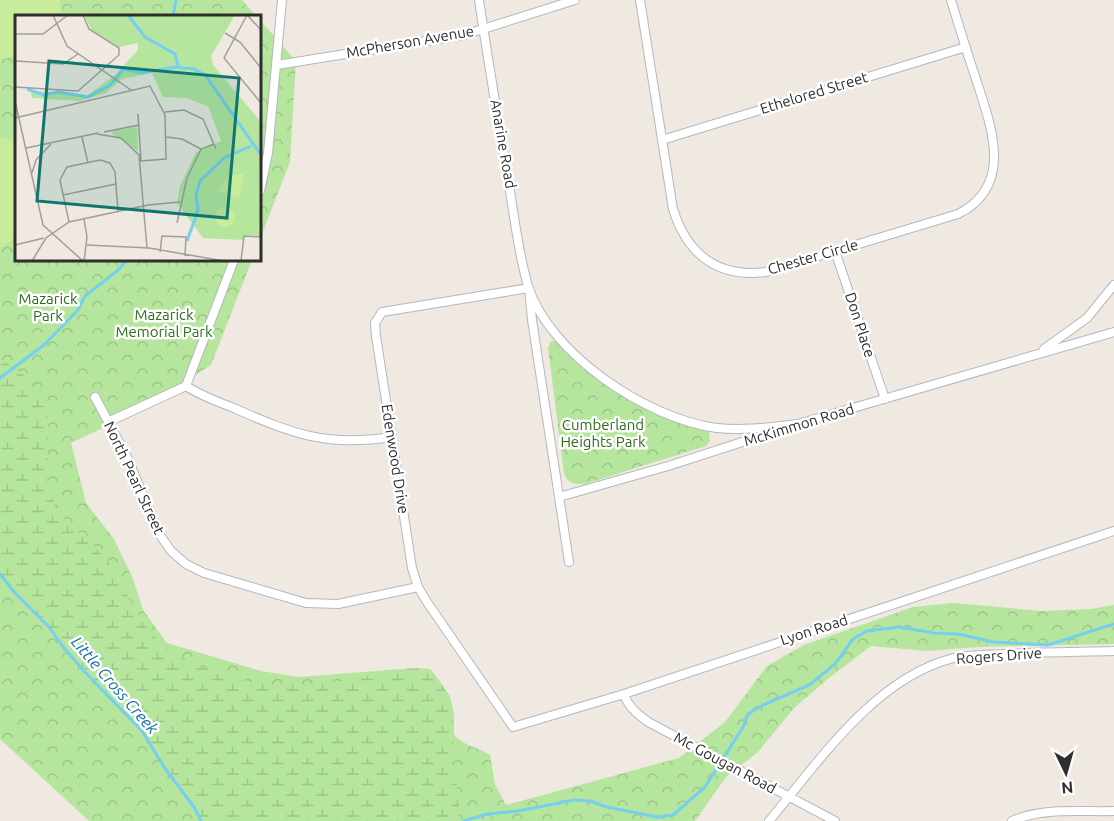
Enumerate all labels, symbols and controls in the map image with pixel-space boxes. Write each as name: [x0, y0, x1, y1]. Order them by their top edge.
inset map: [15, 15, 261, 261]
street label: McPherson Avenue: [345, 22, 475, 61]
street label: Ethelored Street: [758, 68, 870, 117]
street label: Anarine Road: [487, 98, 520, 190]
street label: Chester Circle: [766, 235, 860, 278]
park label: Mazarick Park: [18, 290, 78, 324]
street label: Don Place: [842, 290, 879, 359]
park label: Mazarick Memorial Park: [115, 306, 213, 340]
street label: McKimmon Road: [742, 400, 856, 449]
street label: Edenwood Drive: [378, 403, 413, 515]
park label: Cumberland Heights Park: [560, 416, 646, 450]
street label: North Pearl Street: [101, 419, 168, 537]
street label: Lyon Road: [778, 611, 850, 648]
water label: Little Cross Creek: [68, 633, 163, 738]
street label: Rogers Drive: [955, 644, 1043, 667]
street label: Mc Gougan Road: [671, 728, 779, 797]
north arrow: [1036, 743, 1096, 803]
text: N: [1061, 778, 1074, 797]

